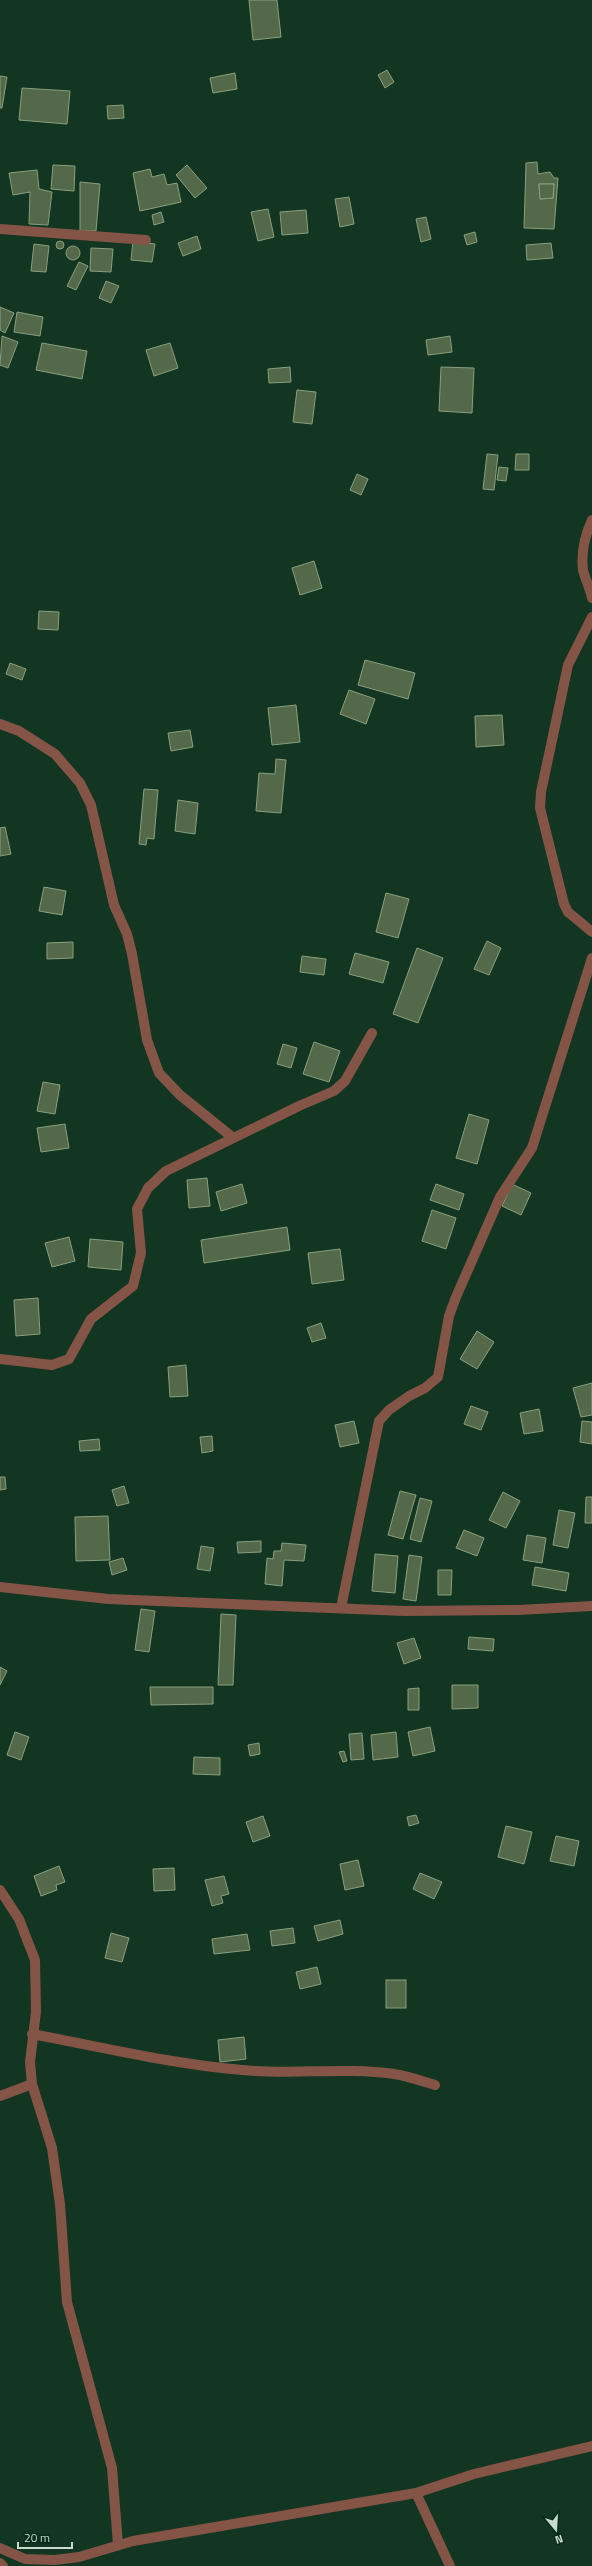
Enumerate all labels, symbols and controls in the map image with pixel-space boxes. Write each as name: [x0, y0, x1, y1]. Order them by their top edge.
north arrow: [536, 2510, 576, 2550]
scale bar: [18, 2524, 72, 2550]
text: 20 m: [24, 2528, 50, 2547]
text: N: [553, 2531, 565, 2548]

